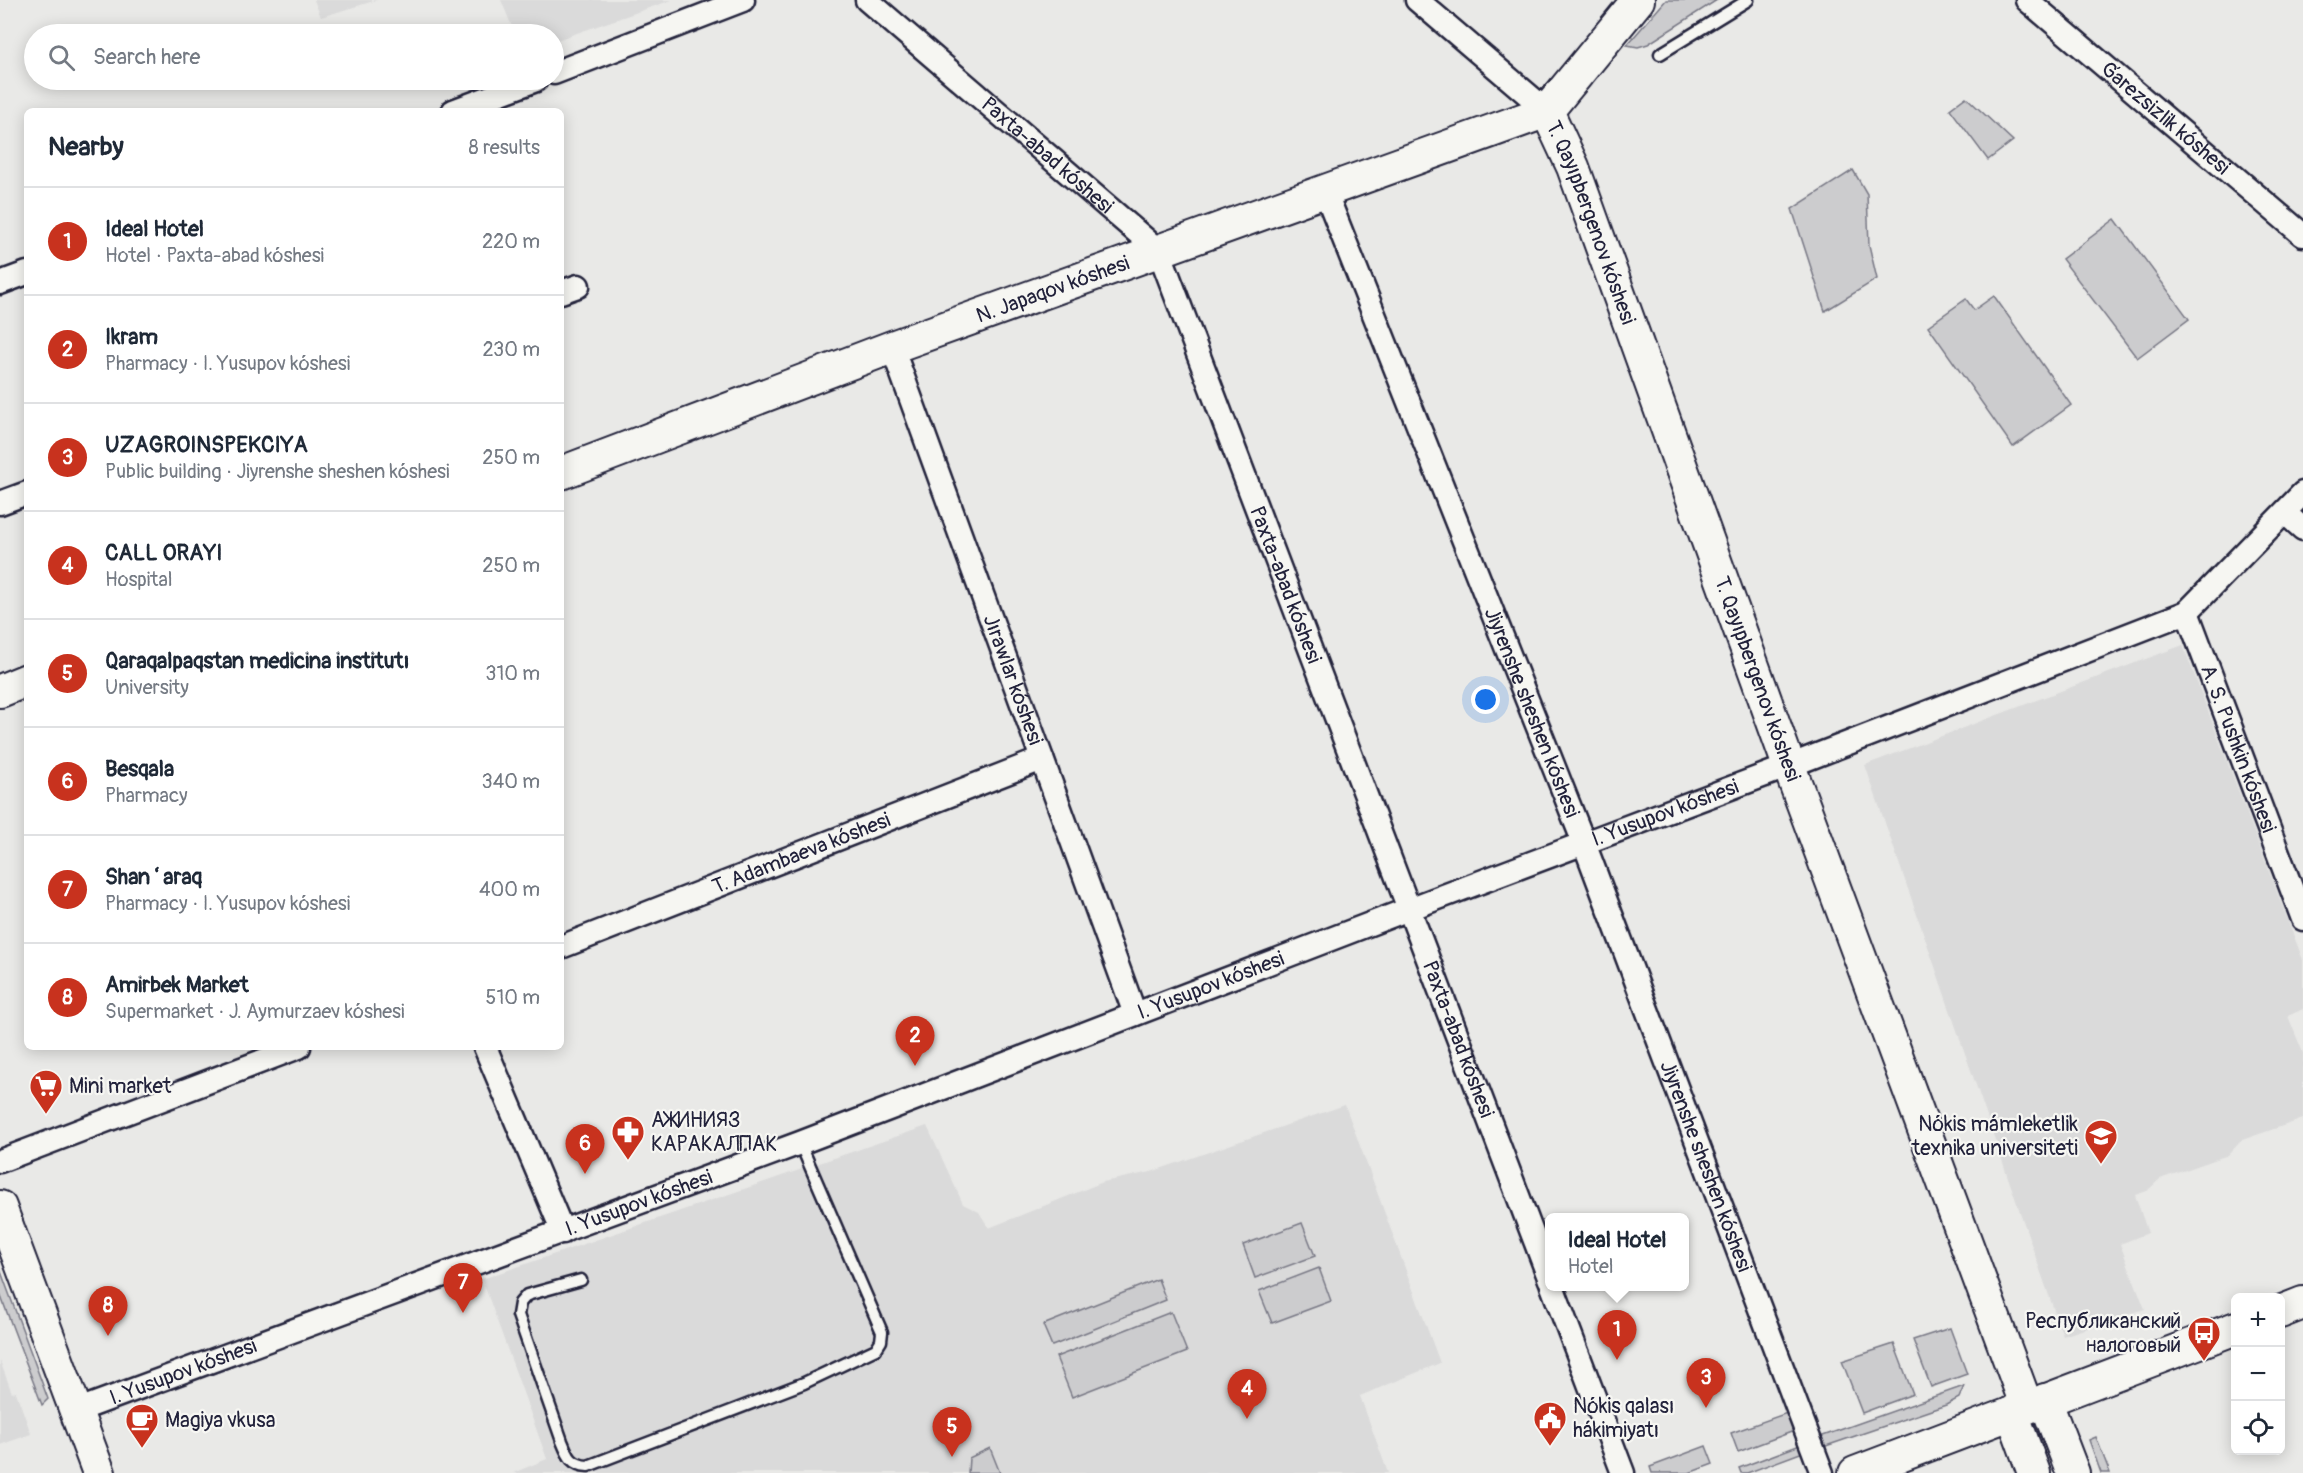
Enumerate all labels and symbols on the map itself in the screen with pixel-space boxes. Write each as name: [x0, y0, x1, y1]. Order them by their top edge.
street label: Ǵarezsizlik kóshesi: [2095, 56, 2236, 181]
street label: Paxta-abad kóshesi: [975, 91, 1119, 220]
street label: T. Qayıpbergenov kóshesi: [1539, 116, 1642, 328]
street label: N. Japaqov kóshesi: [973, 249, 1133, 330]
street label: Paxta-abad kóshesi: [1243, 502, 1328, 667]
street label: T. Qayıpbergenov kóshesi: [1708, 573, 1807, 786]
street label: Jiyrenshe sheshen kóshesi: [1478, 604, 1586, 822]
street label: Jırawlar kóshesi: [977, 611, 1049, 749]
street label: A. S. Pushkin kóshesi: [2194, 661, 2282, 837]
your location: [1471, 685, 1500, 714]
street label: I. Yusupov kóshesi: [1588, 773, 1743, 853]
street label: T. Adambaeva kóshesi: [709, 806, 895, 901]
street label: I. Yusupov kóshesi: [1134, 945, 1288, 1026]
street label: Paxta-abad kóshesi: [1416, 957, 1500, 1122]
pin: 2: [896, 1016, 934, 1066]
street label: Jiyrenshe sheshen kóshesi: [1653, 1057, 1758, 1276]
supermarket icon: Mini market: [28, 1068, 64, 1115]
place label: Mini market: [69, 1073, 172, 1100]
place label: АЖИНИЯЗ КАРАКАЛПАК: [651, 1107, 777, 1158]
place label: Nókis mámleketlik texnika universiteti: [1911, 1111, 2078, 1162]
pharmacy icon: АЖИНИЯЗ КАРАКАЛПАК: [610, 1114, 646, 1161]
school or university icon: Nókis mámleketlik texnika universiteti: [2083, 1118, 2119, 1165]
pin: 6: [566, 1124, 604, 1174]
street label: I. Yusupov kóshesi: [561, 1164, 716, 1243]
pin: 7: [444, 1264, 482, 1313]
pin: 8: [88, 1286, 128, 1336]
place label: Республиканский налоговый: [2025, 1308, 2181, 1359]
pin: 1: [1598, 1310, 1636, 1360]
bus stop icon: Республиканский налоговый: [2186, 1315, 2222, 1362]
street label: I. Yusupov kóshesi: [106, 1332, 261, 1411]
pin: 3: [1686, 1358, 1726, 1408]
pin: 4: [1228, 1370, 1266, 1419]
place label: Nókis qalası hákimiyatı: [1573, 1393, 1675, 1444]
public building icon: Nókis qalası hákimiyatı: [1532, 1400, 1568, 1447]
cafe icon: Magiya vkusa: [124, 1402, 160, 1449]
place label: Magiya vkusa: [165, 1407, 275, 1434]
pin: 5: [932, 1408, 972, 1457]

